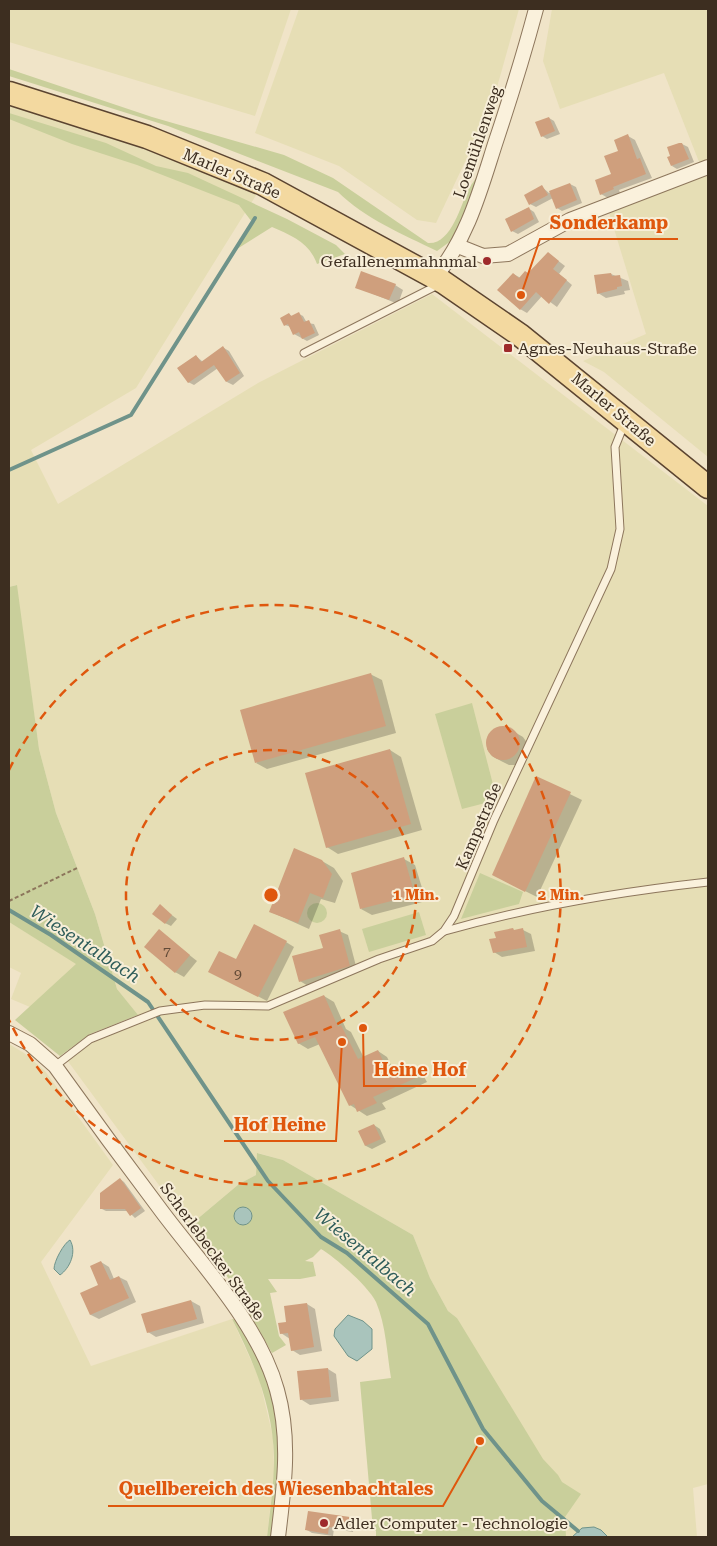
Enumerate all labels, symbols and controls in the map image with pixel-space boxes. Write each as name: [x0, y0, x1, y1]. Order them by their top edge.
street label: Loemühlenweg: [449, 83, 506, 201]
street label: Marler Straße: [180, 144, 284, 203]
callout: Sonderkamp: [540, 206, 678, 239]
text: Sonderkamp: [550, 212, 668, 233]
place label: Gefallenenmahnmal: [321, 252, 477, 271]
marker: Gefallenenmahnmal: [481, 255, 493, 267]
place label: Agnes-Neuhaus-Straße: [518, 339, 697, 358]
marker: Agnes-Neuhaus-Straße: [502, 342, 514, 354]
street label: Marler Straße: [568, 369, 660, 450]
street label: Kampstraße: [452, 780, 505, 873]
centre of rings: [262, 886, 280, 904]
text: 1 Min.: [393, 886, 439, 904]
text: 2 Min.: [538, 886, 584, 904]
water label: Wiesentalbach: [26, 900, 144, 987]
house number: 7: [163, 943, 171, 959]
house number: 9: [234, 966, 242, 982]
callout: Heine Hof: [364, 1053, 476, 1086]
text: Heine Hof: [374, 1059, 468, 1080]
callout: Hof Heine: [224, 1108, 336, 1141]
text: Hof Heine: [234, 1114, 327, 1135]
street label: Scherlebecker Straße: [156, 1179, 269, 1324]
water label: Wiesentalbach: [310, 1203, 421, 1300]
callout: Quellbereich des Wiesenbachtales: [108, 1473, 443, 1506]
text: Quellbereich des Wiesenbachtales: [119, 1478, 433, 1499]
place label: Adler Computer - Technologie: [334, 1514, 568, 1533]
marker: Adler Computer - Technologie: [318, 1517, 330, 1529]

